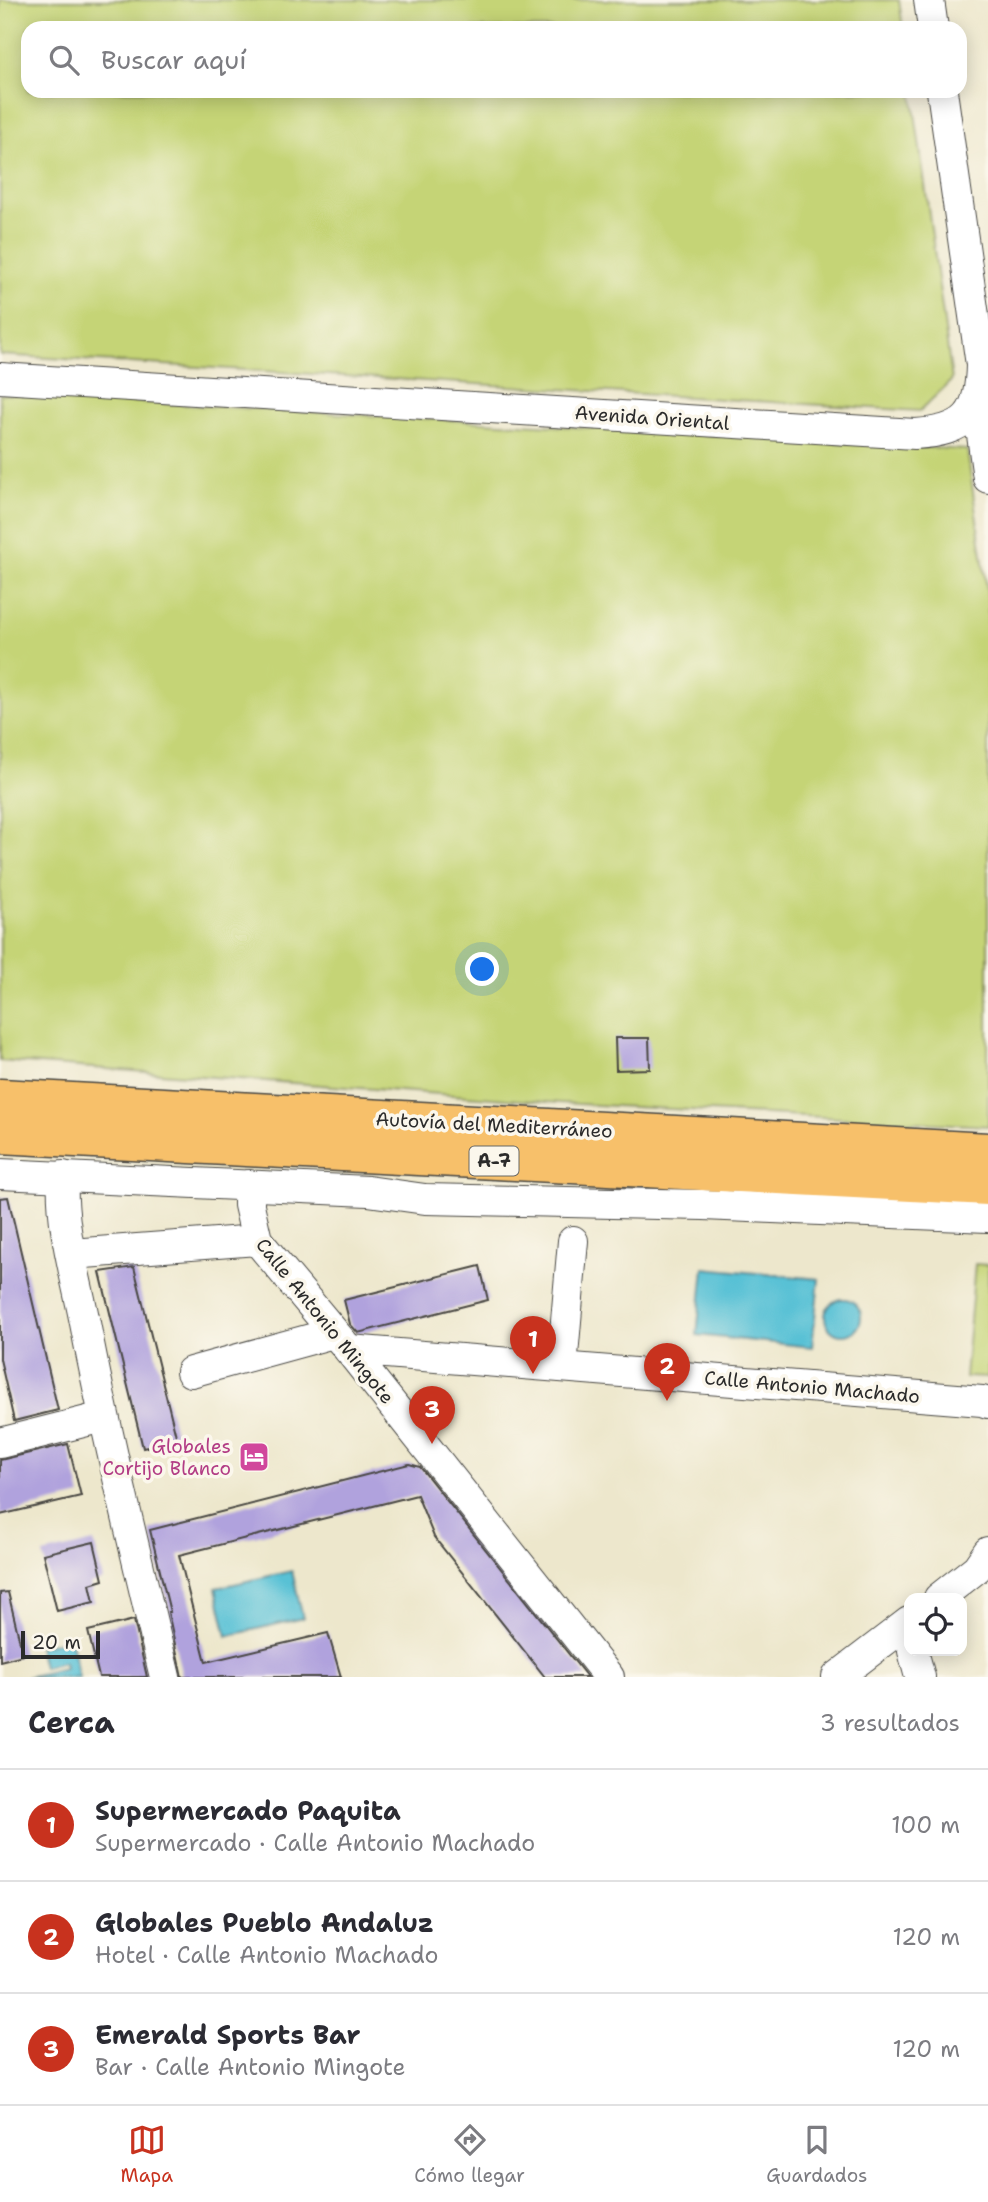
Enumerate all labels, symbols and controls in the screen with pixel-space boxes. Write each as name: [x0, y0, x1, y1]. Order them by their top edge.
search box: [21, 21, 967, 98]
icon: search: [45, 41, 83, 79]
text: Buscar aquí: [101, 42, 247, 77]
street label: Avenida Oriental: [574, 400, 731, 436]
your location: [465, 952, 499, 986]
street label: Autovía del Mediterráneo: [375, 1106, 613, 1144]
road number: A-7: [470, 1146, 518, 1176]
street label: Calle Antonio Mingote: [250, 1233, 400, 1409]
pin: 1: [510, 1316, 556, 1374]
pin: 2: [644, 1343, 690, 1401]
street label: Calle Antonio Machado: [703, 1365, 921, 1409]
pin: 3: [409, 1386, 455, 1444]
place label: Globales Cortijo Blanco: [103, 1434, 231, 1481]
hotel icon: Globales Cortijo Blanco: [237, 1440, 271, 1474]
map controls: [904, 1593, 967, 1656]
button: locate: [904, 1593, 967, 1656]
scale bar: [21, 1628, 100, 1660]
text: 20 m: [32, 1630, 81, 1655]
text: Cerca: [28, 1702, 115, 1743]
text: 3 resultados: [820, 1708, 960, 1738]
text: Supermercado Paquita: [95, 1793, 401, 1828]
text: 1: [46, 1810, 56, 1840]
text: 100 m: [891, 1810, 960, 1840]
text: Supermercado · Calle Antonio Machado: [95, 1828, 535, 1858]
text: Globales Pueblo Andaluz: [95, 1905, 434, 1940]
text: 2: [43, 1922, 59, 1952]
text: 120 m: [892, 1922, 960, 1952]
text: Hotel · Calle Antonio Machado: [95, 1940, 438, 1970]
text: Emerald Sports Bar: [95, 2017, 360, 2052]
text: 3: [43, 2034, 59, 2064]
text: 120 m: [892, 2034, 960, 2064]
text: Bar · Calle Antonio Mingote: [95, 2052, 405, 2082]
tab: Mapa: [121, 2121, 173, 2188]
tab: Cómo llegar: [414, 2121, 525, 2188]
tab: Guardados: [766, 2121, 867, 2188]

